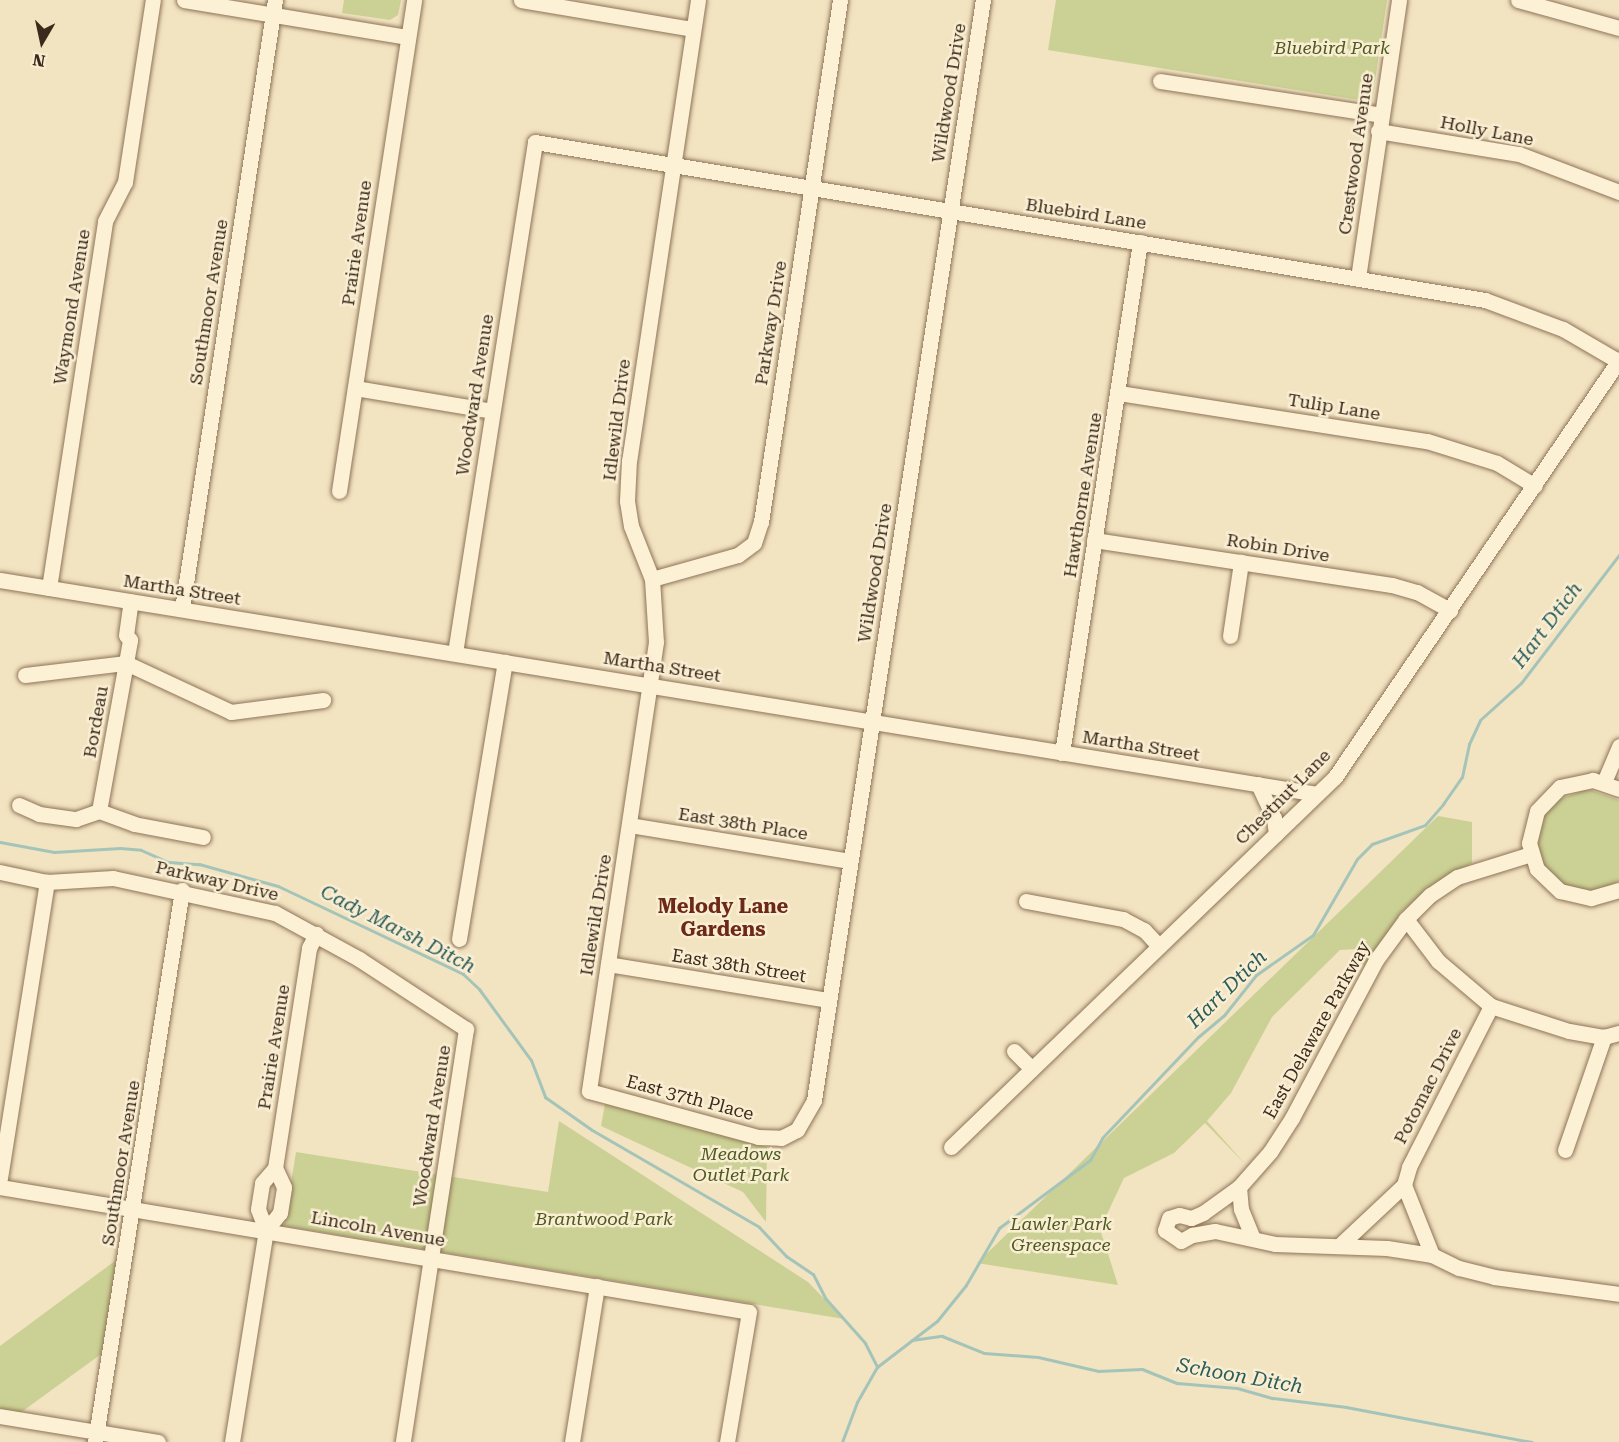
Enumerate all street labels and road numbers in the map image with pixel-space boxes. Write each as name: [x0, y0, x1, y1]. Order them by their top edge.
street label: Wildwood Drive: [927, 22, 971, 164]
street label: Crestwood Avenue: [1334, 72, 1378, 236]
street label: Holly Lane: [1438, 111, 1536, 151]
street label: Prairie Avenue: [338, 179, 376, 307]
street label: Bluebird Lane: [1024, 194, 1148, 234]
street label: Southmoor Avenue: [185, 218, 233, 386]
street label: Waymond Avenue: [49, 228, 95, 386]
street label: Parkway Drive: [751, 259, 791, 387]
street label: Woodward Avenue: [452, 313, 498, 477]
street label: Idlewild Drive: [599, 358, 635, 482]
street label: Tulip Lane: [1286, 389, 1382, 425]
street label: Hawthorne Avenue: [1059, 411, 1107, 579]
street label: Wildwood Drive: [853, 502, 897, 644]
street label: Robin Drive: [1225, 529, 1331, 567]
street label: Martha Street: [122, 570, 242, 610]
street label: Martha Street: [602, 647, 722, 687]
street label: Bordeau: [79, 684, 113, 760]
street label: Martha Street: [1081, 726, 1201, 766]
street label: Chestnut Lane: [1231, 745, 1335, 849]
street label: East 38th Place: [677, 803, 809, 845]
street label: Idlewild Drive: [576, 853, 616, 977]
street label: Parkway Drive: [153, 856, 281, 906]
street label: East Delaware Parkway: [1259, 937, 1375, 1123]
street label: East 38th Street: [670, 945, 808, 987]
street label: Prairie Avenue: [253, 983, 295, 1111]
street label: Potomac Drive: [1389, 1024, 1467, 1148]
street label: Woodward Avenue: [409, 1044, 455, 1208]
street label: East 37th Place: [624, 1071, 756, 1125]
street label: Southmoor Avenue: [97, 1079, 145, 1247]
street label: Lincoln Avenue: [309, 1207, 447, 1251]

